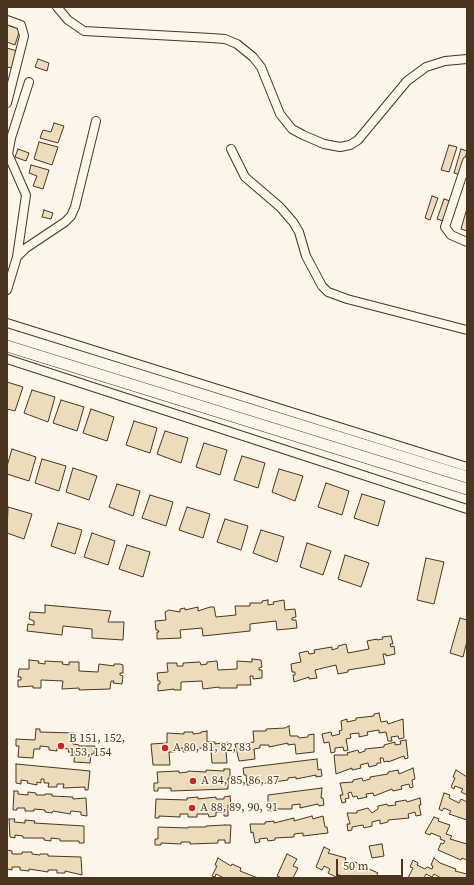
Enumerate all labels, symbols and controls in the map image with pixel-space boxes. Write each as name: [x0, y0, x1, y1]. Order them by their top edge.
place label: B 151, 152, 153, 154: [69, 732, 125, 760]
marker: B 151, 152, 153, 154: [56, 741, 66, 751]
place label: A 80, 81, 82, 83: [173, 741, 251, 755]
marker: A 80, 81, 82, 83: [160, 743, 170, 753]
place label: A 84, 85, 86, 87: [201, 774, 279, 788]
marker: A 84, 85, 86, 87: [188, 776, 198, 786]
place label: A 88, 89, 90, 91: [200, 801, 278, 815]
marker: A 88, 89, 90, 91: [187, 803, 197, 813]
scale bar: [338, 851, 405, 877]
text: 50 m: [343, 858, 369, 874]

